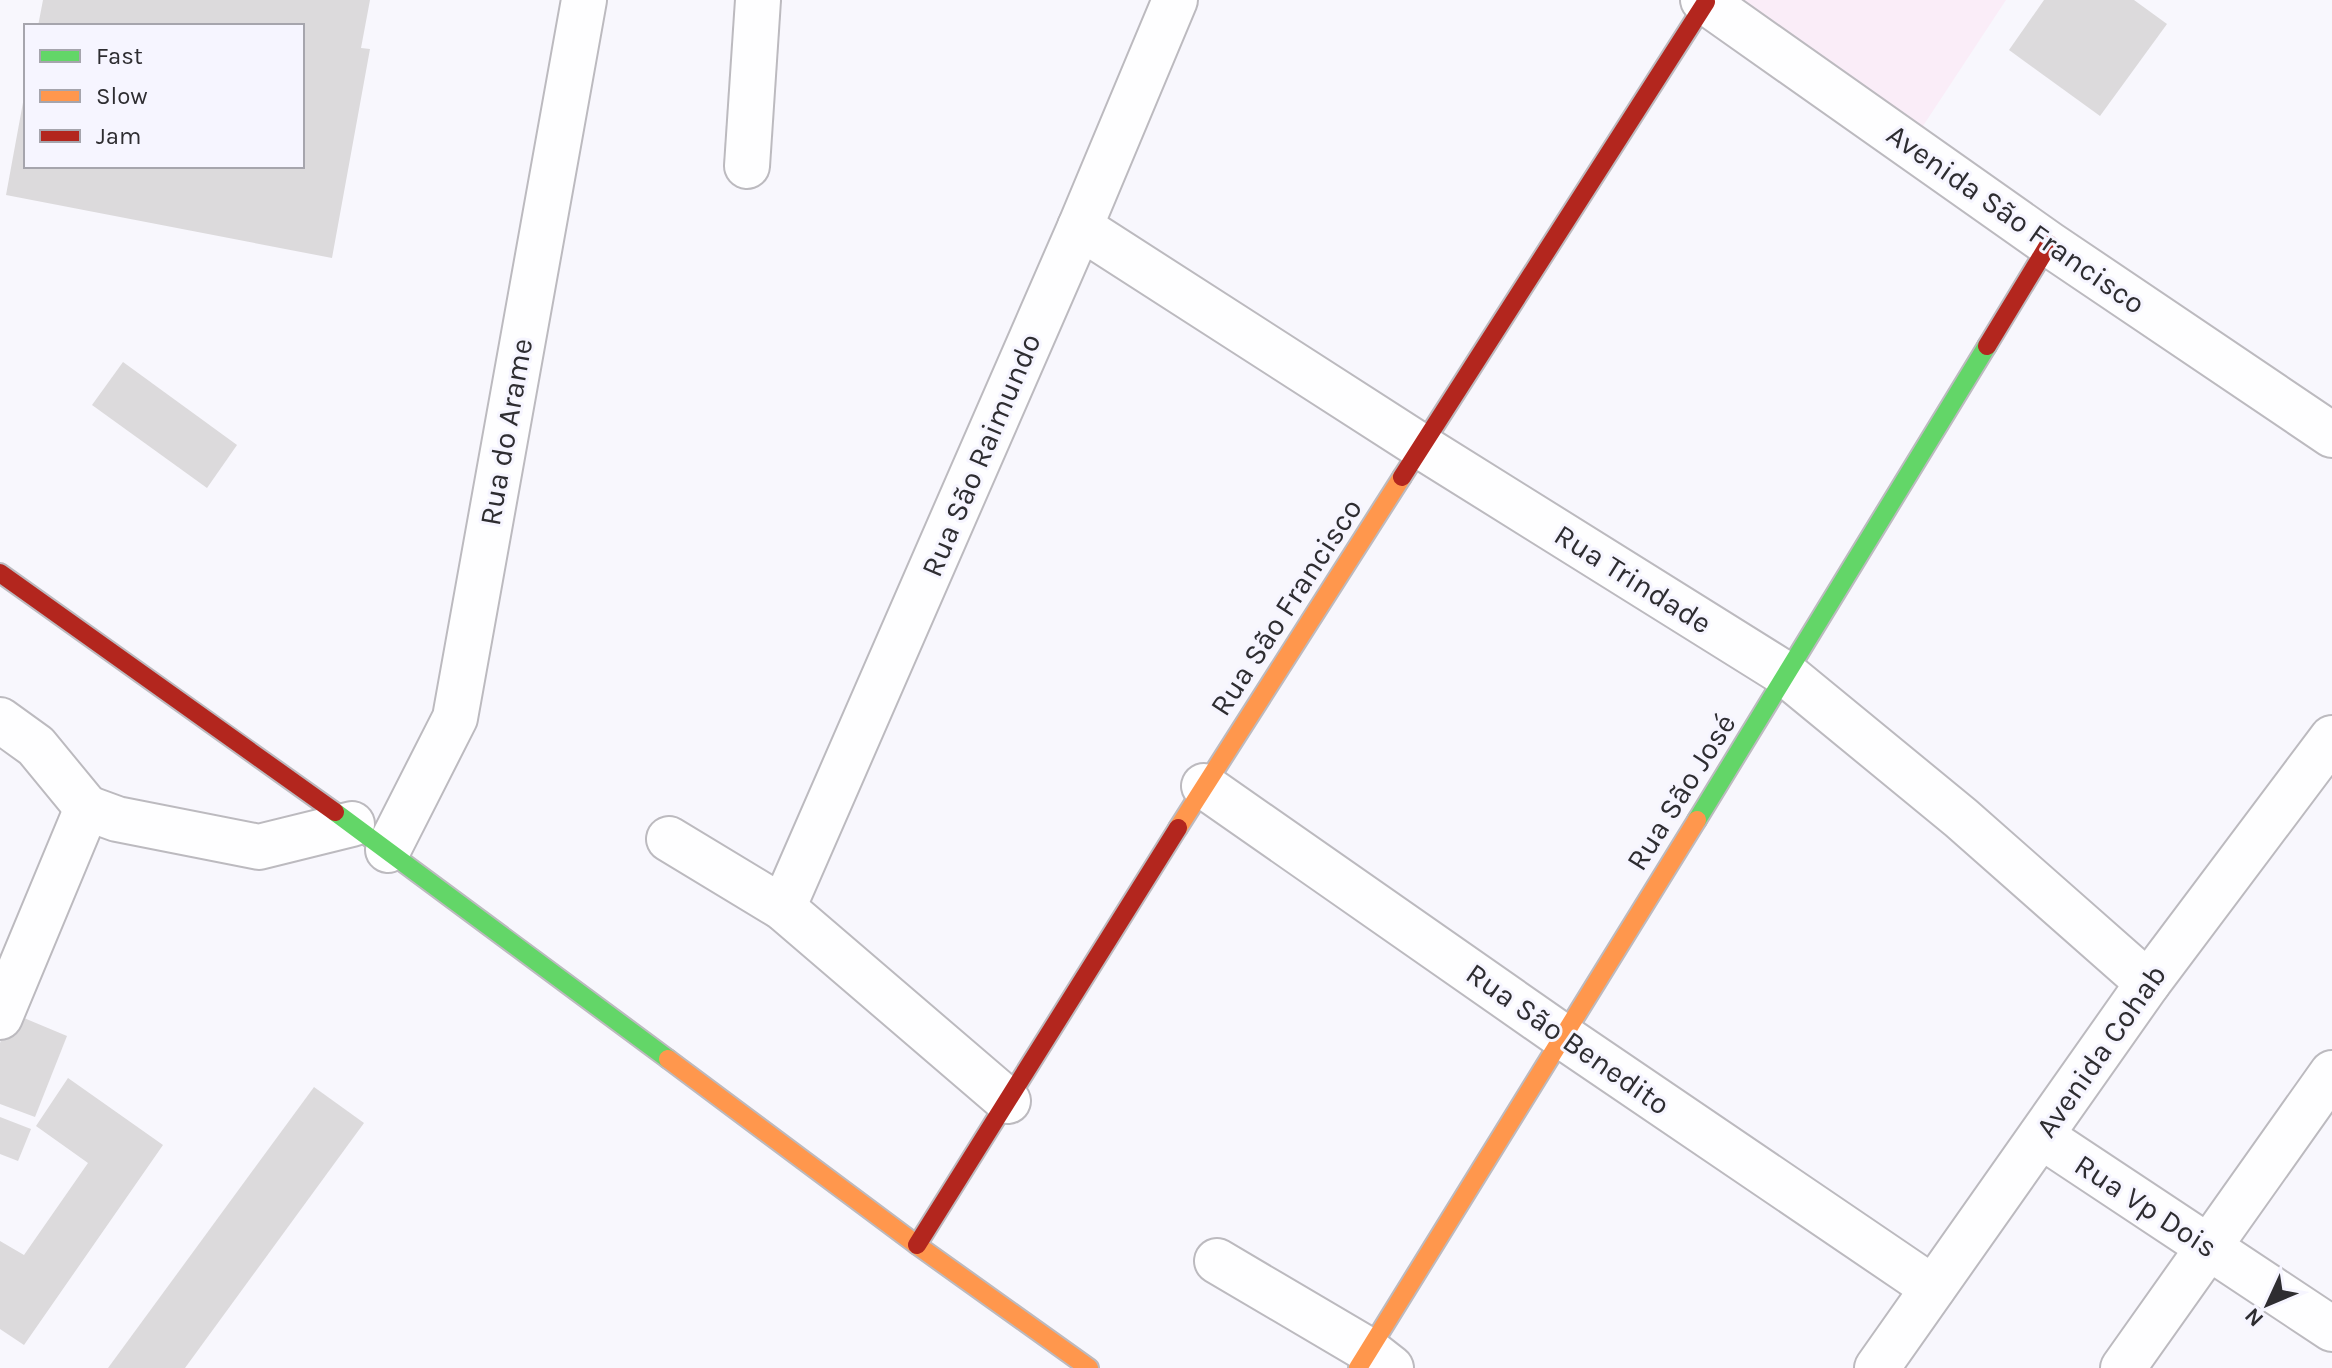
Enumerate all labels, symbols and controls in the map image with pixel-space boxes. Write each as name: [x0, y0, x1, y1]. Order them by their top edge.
legend: [24, 24, 304, 168]
text: Fast: [96, 42, 143, 70]
text: Slow: [96, 82, 148, 110]
street label: Avenida São Francisco: [1880, 116, 2152, 322]
text: Jam: [96, 122, 141, 150]
street label: Rua São Raimundo: [914, 328, 1048, 582]
street label: Rua do Arame: [472, 336, 540, 528]
street label: Rua São Francisco: [1202, 492, 1370, 722]
street label: Rua Trindade: [1548, 516, 1718, 642]
street label: Rua São José: [1619, 707, 1743, 877]
street label: Rua São Benedito: [1459, 955, 1677, 1123]
street label: Avenida Cohab: [2028, 958, 2174, 1144]
street label: Rua Vp Dois: [2068, 1147, 2224, 1265]
north arrow: [2228, 1264, 2308, 1344]
text: N: [2239, 1302, 2269, 1332]

